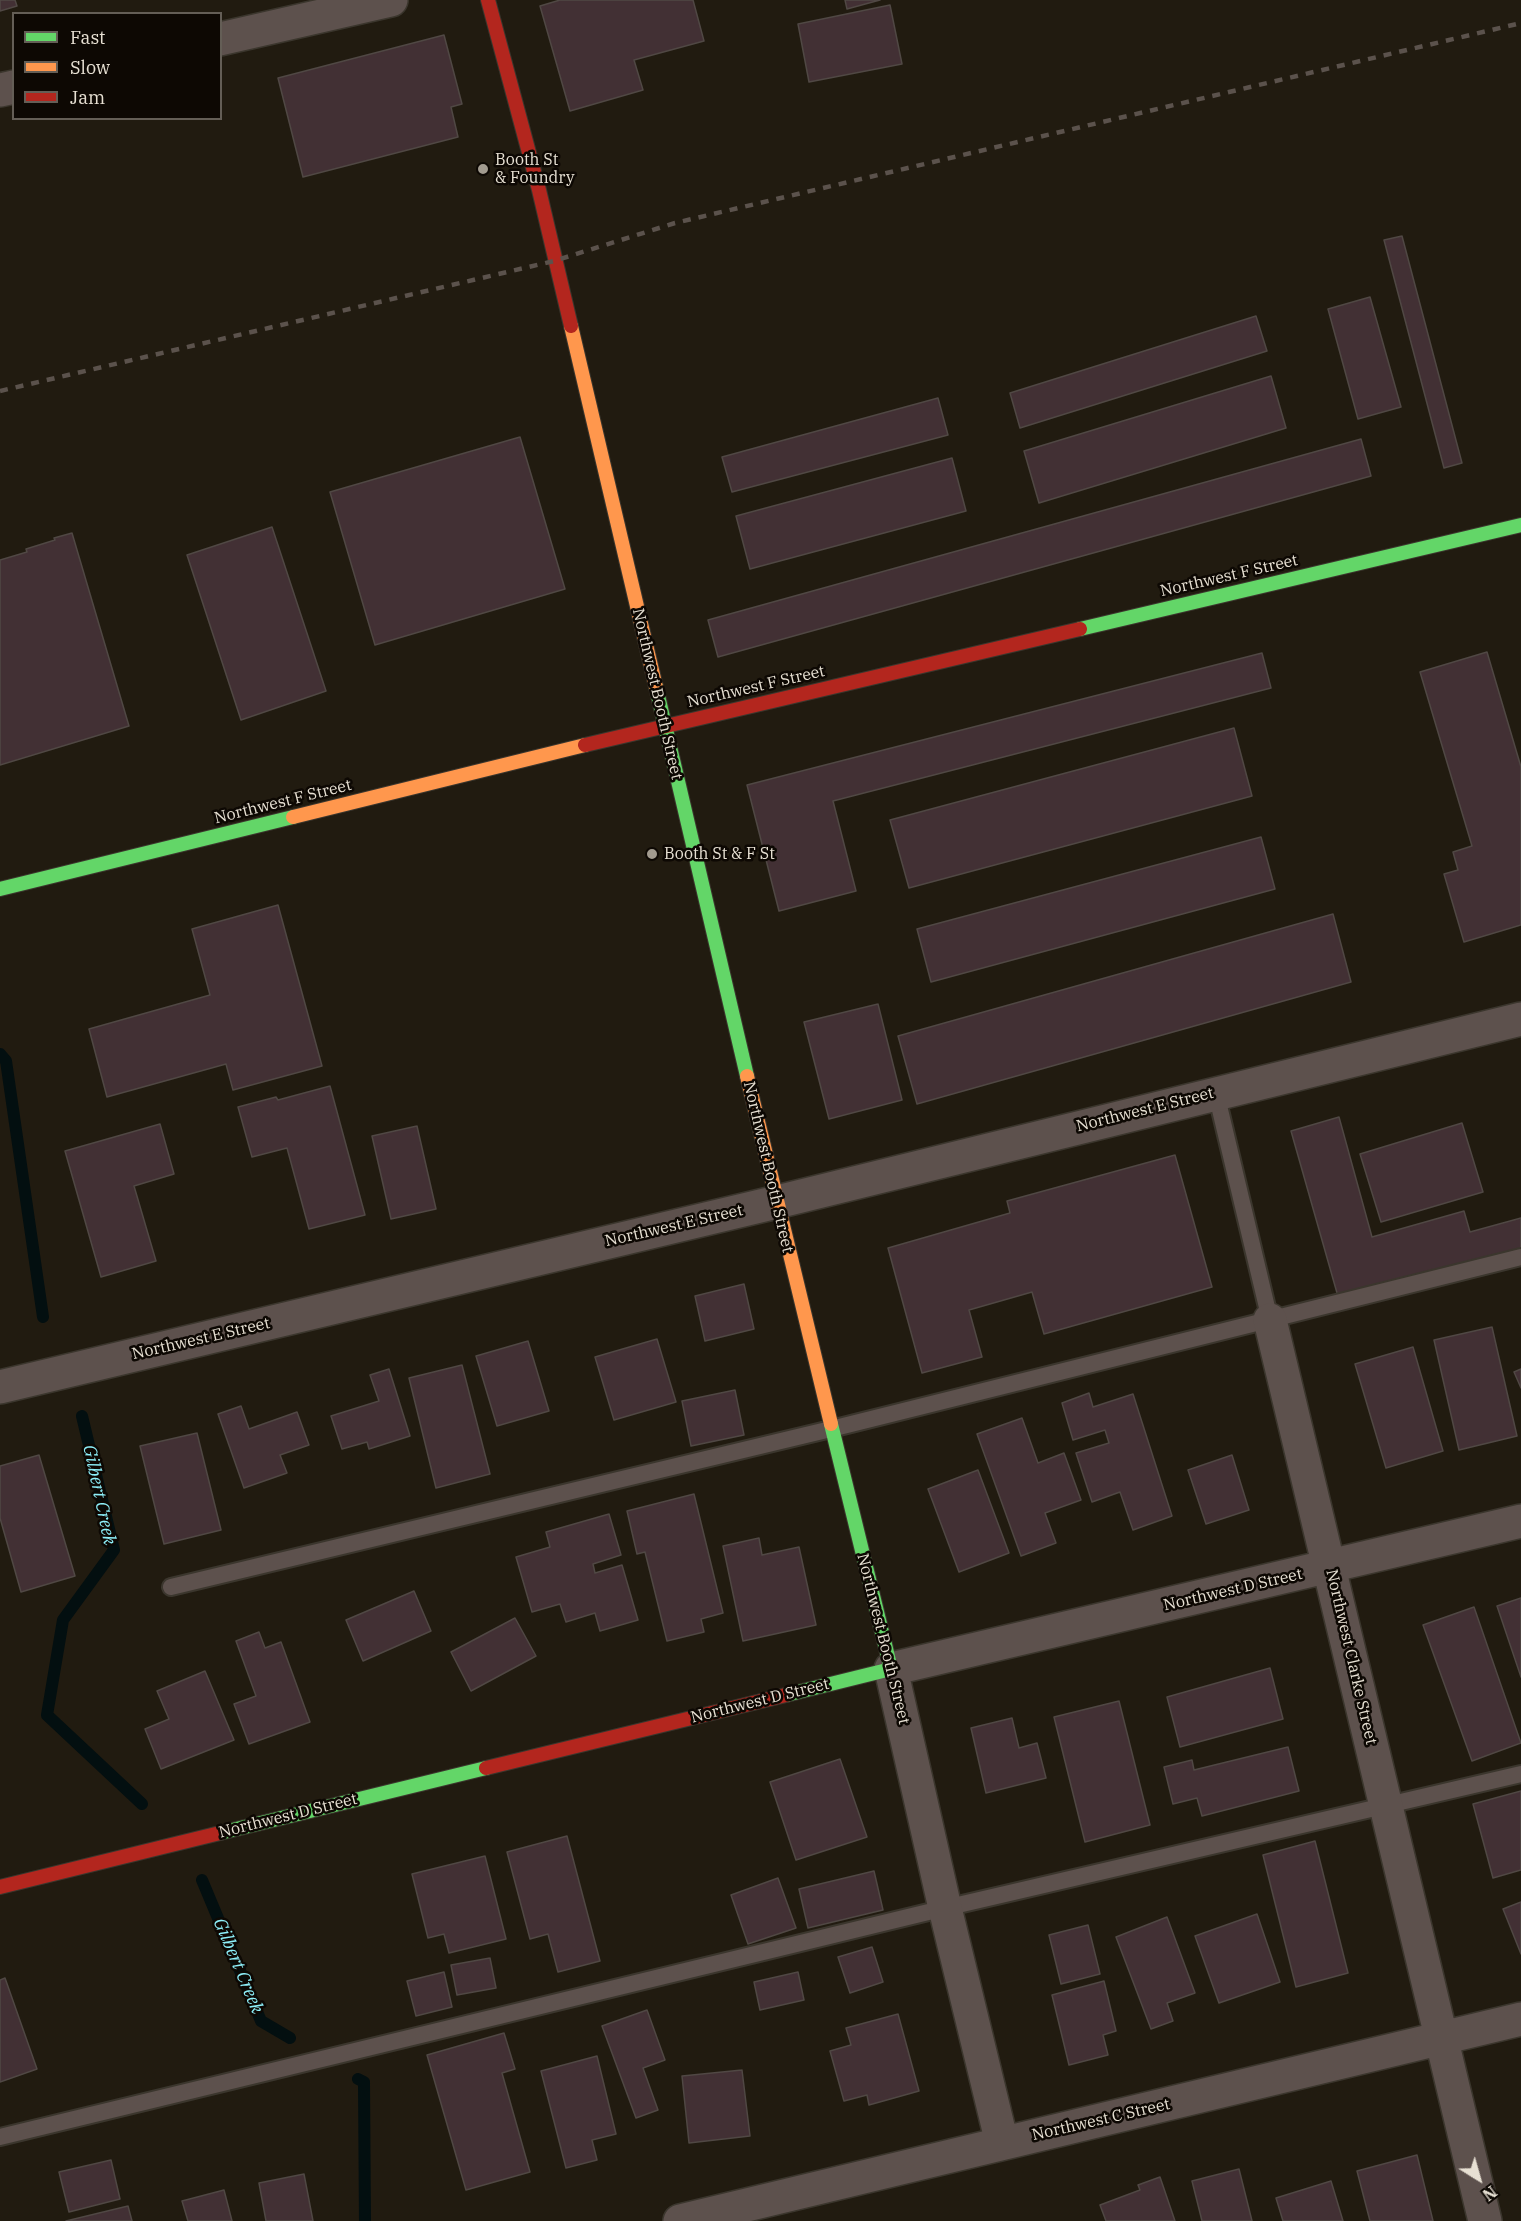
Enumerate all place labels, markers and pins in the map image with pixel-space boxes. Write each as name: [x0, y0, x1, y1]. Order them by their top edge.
place label: Booth St & Foundry: [495, 150, 574, 188]
marker: Booth St & Foundry: [476, 162, 490, 176]
place label: Booth St & F St: [664, 844, 775, 864]
marker: Booth St & F St: [645, 847, 659, 861]

